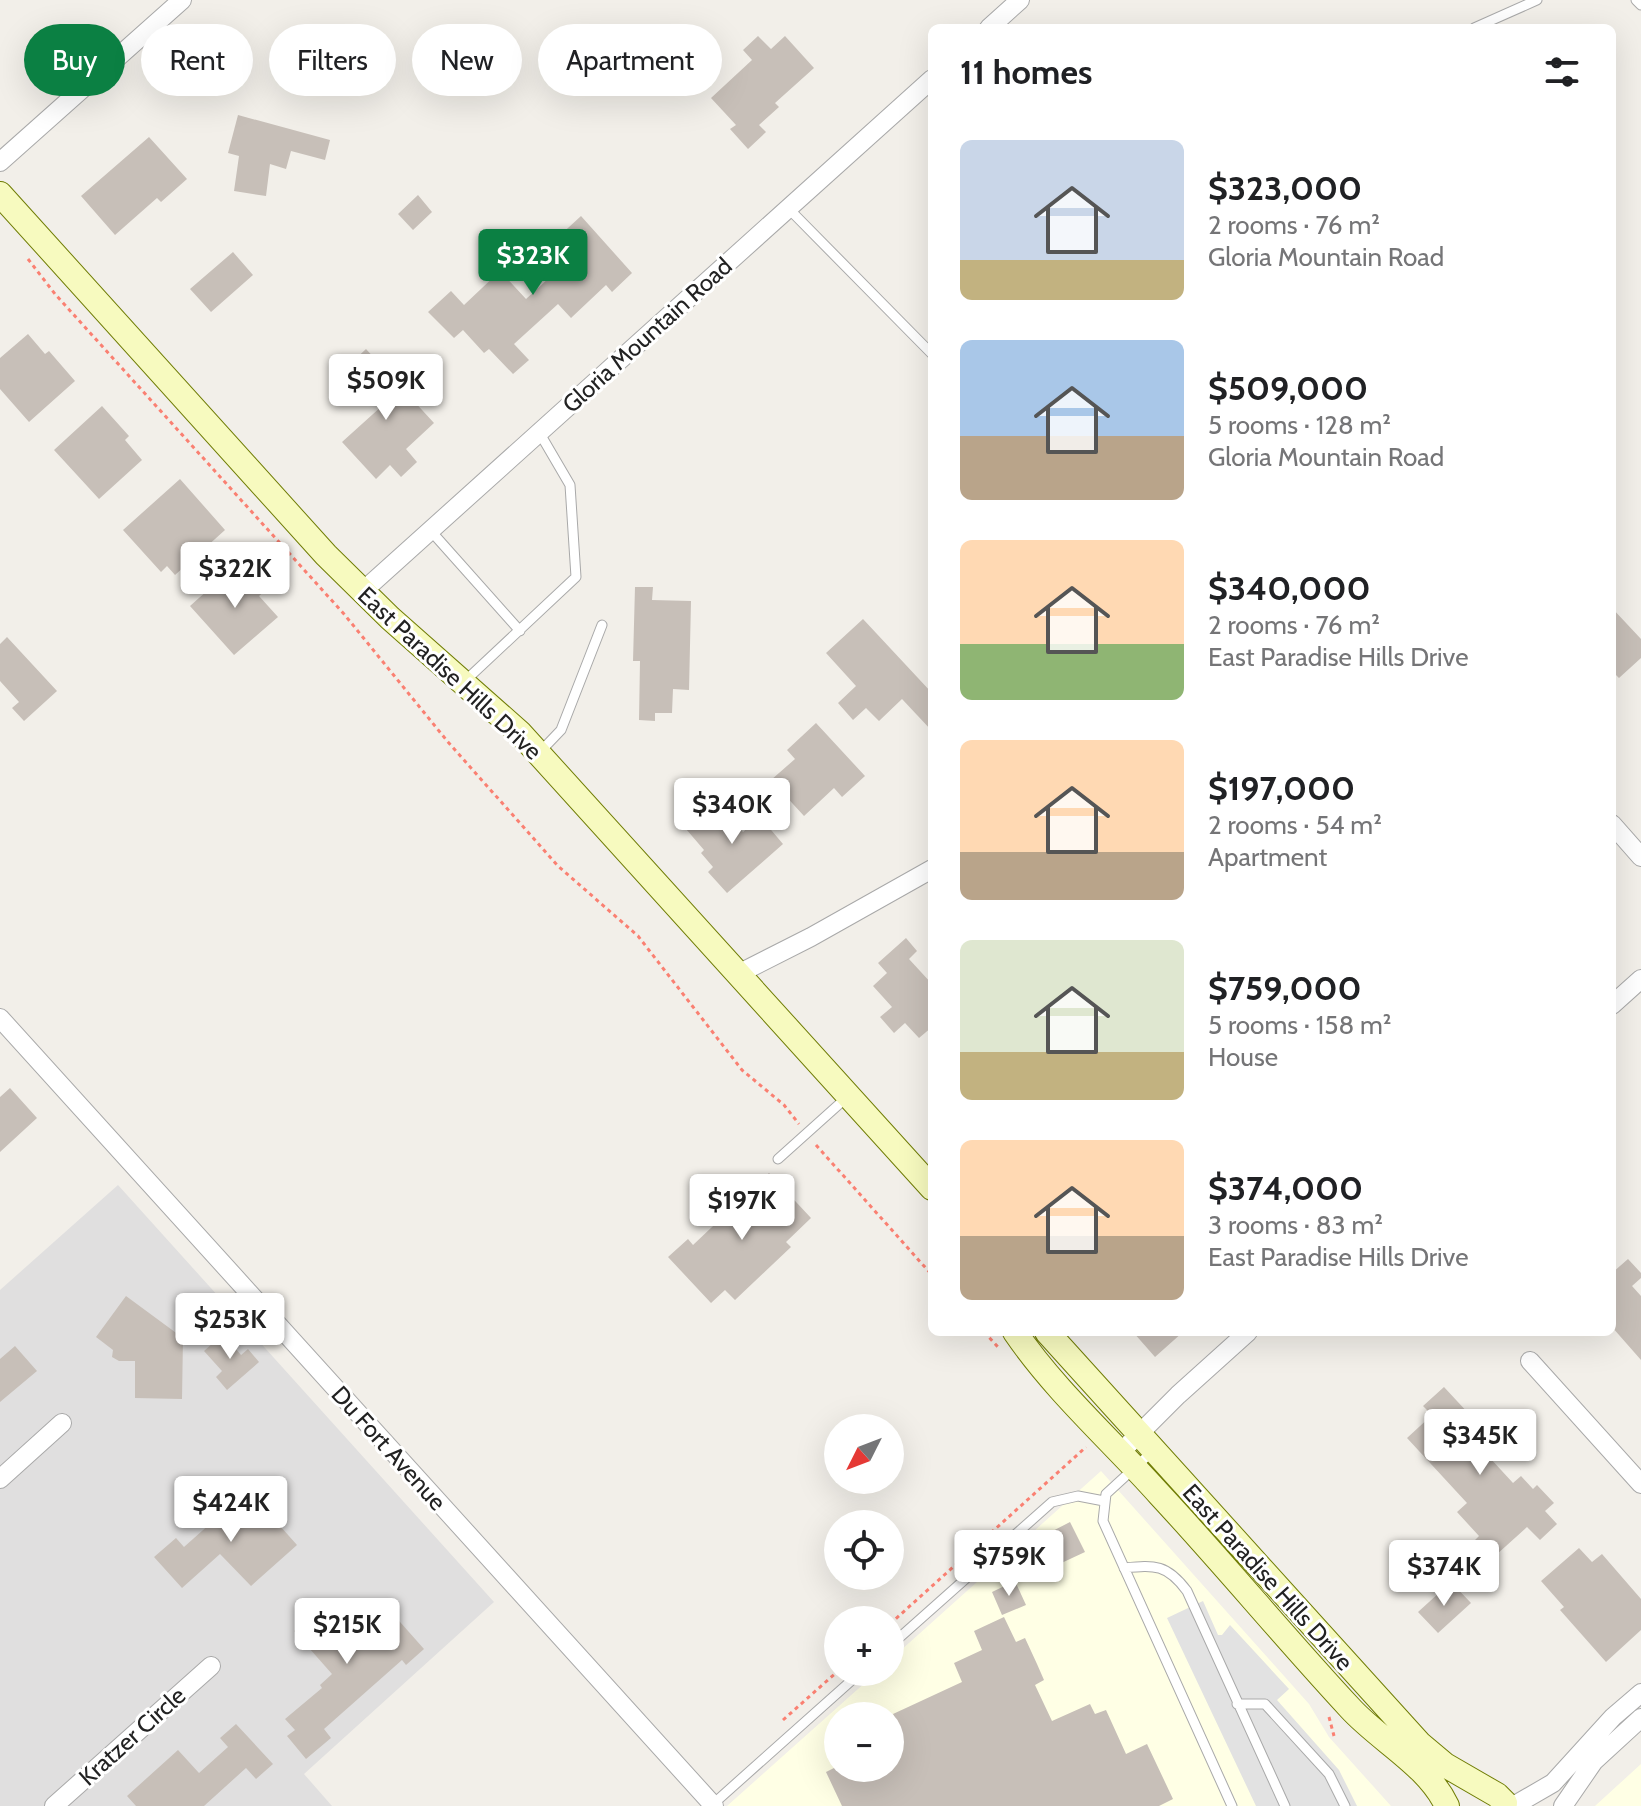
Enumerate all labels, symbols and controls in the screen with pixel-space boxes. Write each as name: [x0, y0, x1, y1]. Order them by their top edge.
chip: Buy: [24, 24, 125, 96]
chip: Rent: [141, 24, 253, 96]
chip: Filters: [269, 24, 396, 96]
chip: New: [412, 24, 522, 96]
chip: Apartment: [538, 24, 722, 96]
icon: filters: [1540, 50, 1584, 94]
text: 11 homes: [960, 51, 1092, 93]
text: $323,000: [1208, 167, 1362, 209]
icon: home: [1024, 172, 1120, 268]
text: 2 rooms · 76 m²: [1208, 209, 1380, 241]
pin: $323K: [477, 229, 589, 297]
text: $323K: [496, 239, 570, 271]
text: Gloria Mountain Road: [1208, 241, 1444, 273]
street label: Gloria Mountain Road: [556, 251, 738, 419]
pin: $509K: [330, 354, 442, 422]
text: $509K: [347, 364, 425, 396]
text: $509,000: [1208, 367, 1368, 409]
icon: home: [1024, 372, 1120, 468]
text: 5 rooms · 128 m²: [1208, 409, 1391, 441]
text: Gloria Mountain Road: [1208, 441, 1444, 473]
pin: $322K: [179, 542, 291, 610]
text: $322K: [199, 552, 271, 584]
text: $340,000: [1208, 567, 1370, 609]
icon: home: [1024, 572, 1120, 668]
street label: East Paradise Hills Drive: [352, 580, 548, 766]
text: 2 rooms · 76 m²: [1208, 609, 1380, 641]
text: East Paradise Hills Drive: [1208, 641, 1468, 673]
text: $197,000: [1208, 767, 1355, 809]
icon: home: [1024, 772, 1120, 868]
pin: $340K: [676, 778, 788, 846]
text: $340K: [692, 788, 772, 820]
text: 2 rooms · 54 m²: [1208, 809, 1382, 841]
text: Apartment: [1208, 841, 1327, 873]
text: $759,000: [1208, 967, 1361, 1009]
icon: home: [1024, 972, 1120, 1068]
text: 5 rooms · 158 m²: [1208, 1009, 1391, 1041]
text: House: [1208, 1041, 1278, 1073]
text: $374,000: [1208, 1167, 1363, 1209]
icon: home: [1024, 1172, 1120, 1268]
pin: $197K: [686, 1174, 798, 1242]
text: $197K: [708, 1184, 776, 1216]
text: 3 rooms · 83 m²: [1208, 1209, 1383, 1241]
text: East Paradise Hills Drive: [1208, 1241, 1468, 1273]
pin: $253K: [174, 1293, 286, 1361]
text: $253K: [193, 1303, 267, 1335]
street label: Du Fort Avenue: [326, 1380, 452, 1516]
pin: $345K: [1424, 1409, 1536, 1477]
north arrow: [824, 1414, 904, 1494]
map controls: [824, 1414, 904, 1782]
text: $345K: [1442, 1419, 1518, 1451]
pin: $424K: [175, 1476, 287, 1544]
street label: East Paradise Hills Drive: [1177, 1478, 1359, 1676]
text: $424K: [192, 1486, 270, 1518]
button: locate: [824, 1510, 904, 1590]
pin: $759K: [953, 1530, 1065, 1598]
text: $759K: [972, 1540, 1046, 1572]
pin: $374K: [1388, 1540, 1500, 1608]
text: $374K: [1407, 1550, 1481, 1582]
pin: $215K: [291, 1598, 403, 1666]
button: +: [824, 1606, 904, 1686]
text: $215K: [313, 1608, 381, 1640]
street label: Kratzer Circle: [73, 1681, 191, 1791]
button: −: [824, 1702, 904, 1782]

